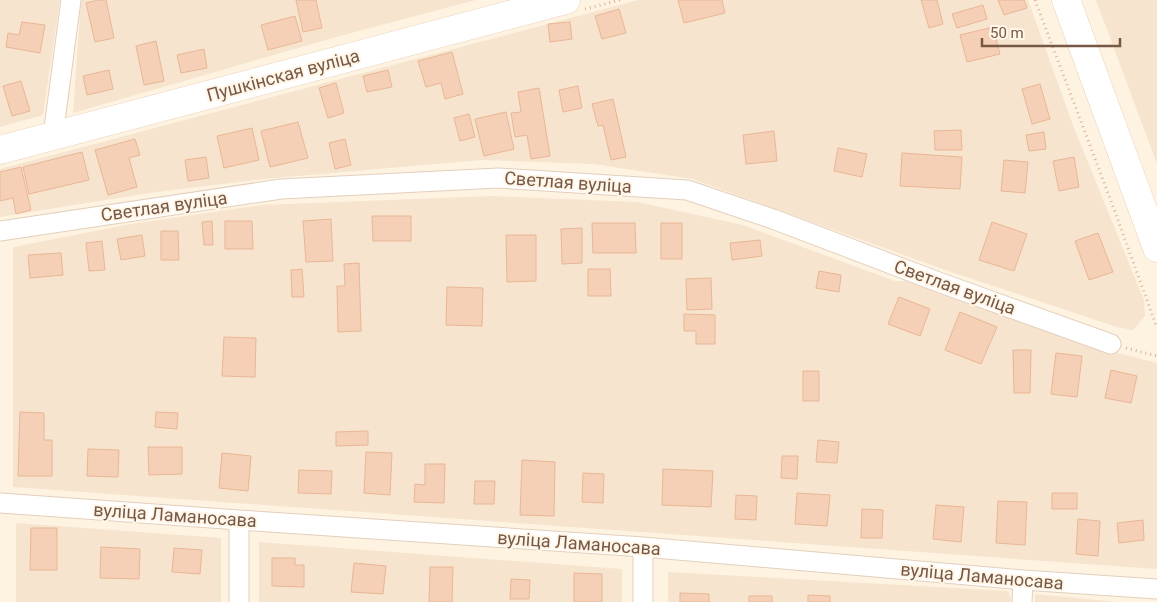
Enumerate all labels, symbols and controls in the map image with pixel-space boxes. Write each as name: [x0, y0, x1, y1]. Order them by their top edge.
scale bar: [982, 15, 1120, 47]
text: 50 m: [990, 24, 1024, 42]
street label: Пушкінская вуліца: [204, 45, 362, 105]
street label: Светлая вуліца: [504, 167, 632, 197]
street label: Светлая вуліца: [99, 187, 229, 225]
street label: Светлая вуліца: [891, 255, 1019, 319]
street label: вуліца Ламаносава: [93, 499, 257, 531]
street label: вуліца Ламаносава: [497, 527, 661, 559]
street label: вуліца Ламаносава: [900, 558, 1064, 594]

